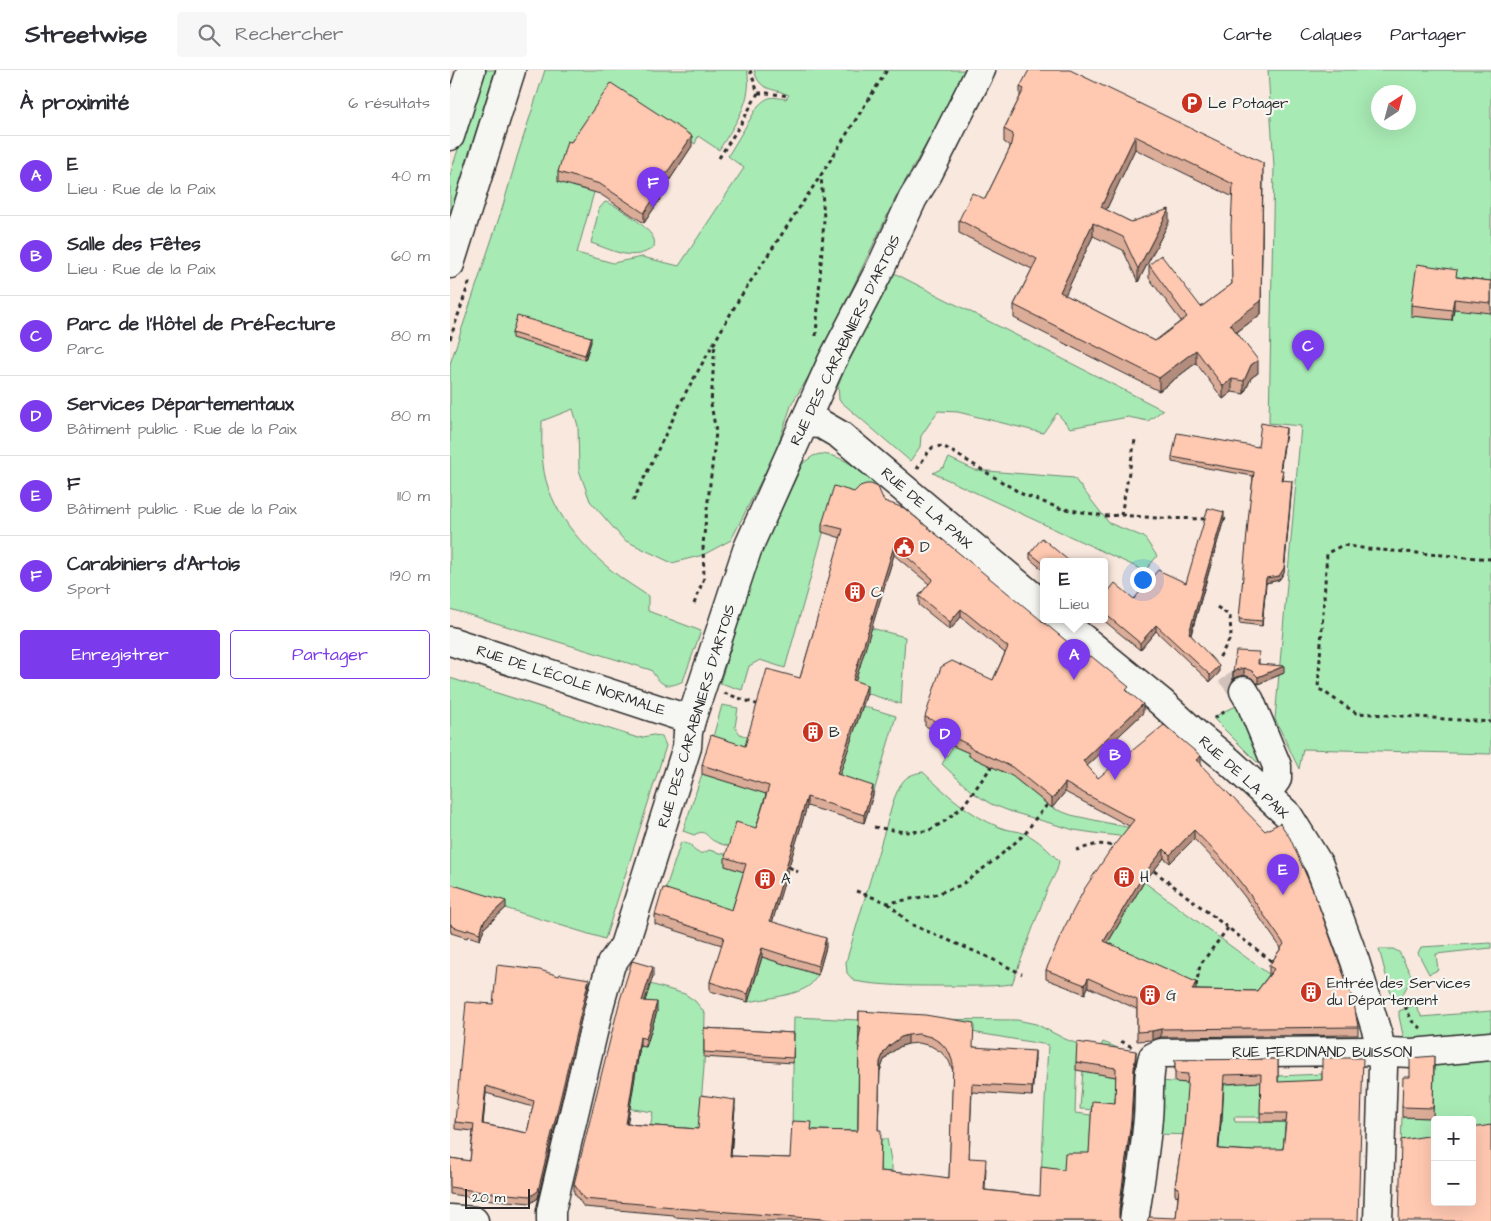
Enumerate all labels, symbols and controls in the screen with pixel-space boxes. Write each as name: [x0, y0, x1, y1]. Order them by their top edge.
search box: [177, 12, 527, 57]
text: Streetwise: [25, 18, 147, 52]
icon: search: [195, 21, 223, 49]
text: Rechercher: [235, 21, 343, 48]
text: Carte: [1223, 22, 1272, 47]
text: Calques: [1300, 22, 1362, 47]
text: Partager: [1390, 22, 1466, 47]
north arrow: [1371, 85, 1416, 130]
text: À proximité: [20, 88, 129, 117]
parking icon: Le Potager: [1180, 91, 1204, 115]
text: 6 résultats: [348, 92, 430, 114]
place label: Le Potager: [1208, 93, 1288, 115]
text: E: [67, 151, 78, 178]
text: A: [31, 165, 41, 187]
text: 40 m: [390, 165, 430, 187]
pin: F: [637, 167, 669, 208]
text: Lieu · Rue de la Paix: [67, 178, 216, 200]
text: Salle des Fêtes: [67, 231, 201, 258]
street label: RUE DES CARABINIERS D'ARTOIS: [785, 231, 906, 449]
text: B: [30, 245, 42, 267]
text: 60 m: [391, 245, 430, 267]
text: Lieu · Rue de la Paix: [67, 258, 216, 280]
text: Parc de l'Hôtel de Préfecture: [67, 311, 336, 338]
text: C: [30, 325, 42, 347]
text: 80 m: [391, 325, 430, 347]
pin: C: [1292, 330, 1324, 371]
text: Parc: [67, 338, 104, 360]
text: Services Départementaux: [67, 391, 294, 418]
text: D: [31, 405, 41, 427]
text: 80 m: [391, 405, 430, 427]
text: Bâtiment public · Rue de la Paix: [67, 418, 297, 440]
street label: RUE DE LA PAIX: [878, 463, 976, 553]
text: F: [67, 471, 80, 498]
text: E: [31, 485, 41, 507]
text: 110 m: [397, 485, 430, 507]
text: Bâtiment public · Rue de la Paix: [67, 498, 297, 520]
public building icon: D: [892, 535, 916, 559]
place label: D: [920, 538, 930, 556]
text: Carabiniers d'Artois: [67, 551, 240, 578]
popup: [1040, 558, 1108, 623]
text: F: [30, 565, 42, 587]
text: 190 m: [390, 565, 430, 587]
text: E: [1059, 566, 1070, 593]
your location: [1130, 567, 1156, 593]
text: Sport: [67, 578, 110, 600]
building icon: C: [843, 580, 867, 604]
place label: C: [871, 582, 882, 603]
text: Lieu: [1059, 593, 1089, 615]
street label: RUE DES CARABINIERS D'ARTOIS: [652, 602, 741, 830]
button: Enregistrer: [20, 630, 220, 679]
button: Partager: [230, 630, 430, 679]
pin: A: [1058, 639, 1090, 680]
street label: RUE DE L'ÉCOLE NORMALE: [474, 640, 668, 721]
pin: D: [929, 718, 961, 759]
building icon: B: [801, 720, 825, 744]
place label: B: [829, 722, 840, 743]
street label: RUE DE LA PAIX: [1194, 731, 1293, 824]
pin: B: [1099, 739, 1131, 780]
pin: E: [1267, 854, 1299, 895]
building icon: H: [1112, 865, 1136, 889]
building icon: A: [753, 867, 777, 891]
place label: H: [1140, 867, 1149, 888]
place label: A: [781, 869, 791, 890]
place label: Entrée des Services du Département: [1327, 973, 1471, 1011]
building icon: Entrée des Services du Département: [1299, 980, 1323, 1004]
building icon: G: [1138, 983, 1162, 1007]
place label: G: [1166, 985, 1177, 1006]
street label: RUE FERDINAND BUISSON: [1232, 1042, 1412, 1063]
map controls: [1431, 1116, 1476, 1206]
button: +: [1431, 1116, 1476, 1161]
button: −: [1431, 1161, 1476, 1206]
scale bar: [465, 1186, 530, 1209]
text: 20 m: [472, 1188, 505, 1208]

